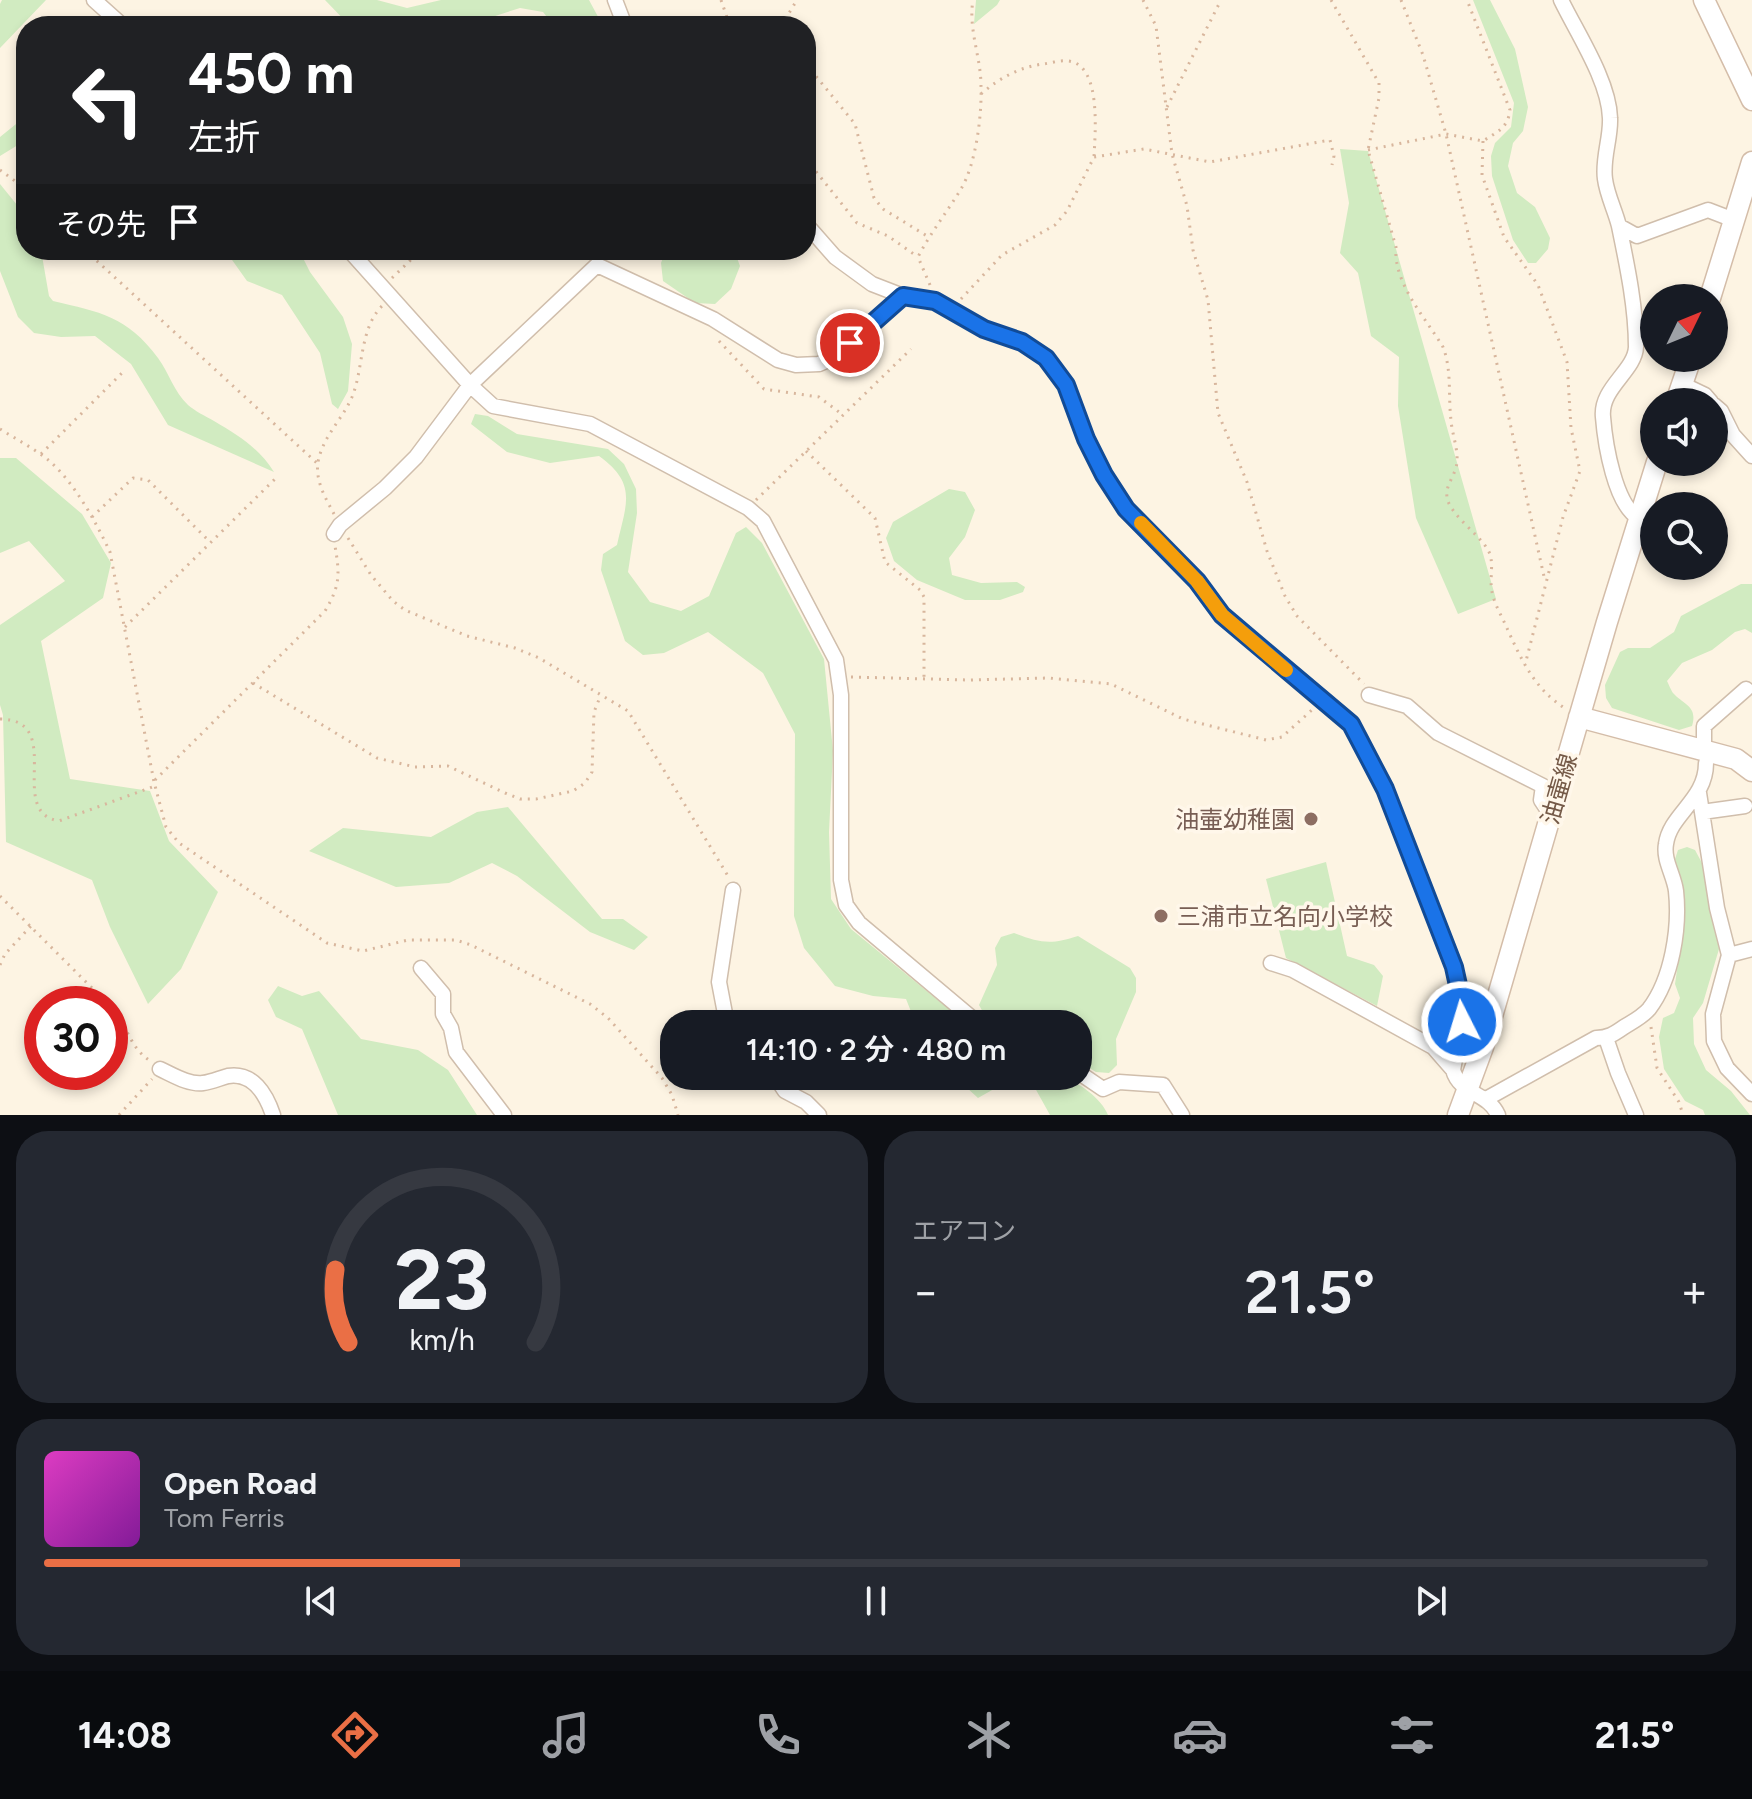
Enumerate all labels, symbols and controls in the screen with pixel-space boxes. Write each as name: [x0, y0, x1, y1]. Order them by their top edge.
text: 450 m: [188, 40, 354, 107]
icon: left: [56, 48, 160, 152]
text: 左折: [188, 116, 260, 159]
icon: arrive: [162, 200, 206, 244]
text: その先: [56, 206, 146, 243]
north arrow: [1640, 284, 1728, 372]
map controls: [1640, 284, 1728, 580]
pin: [816, 309, 884, 377]
icon: arrive: [828, 321, 872, 365]
button: sound: [1640, 388, 1728, 476]
button: search: [1640, 492, 1728, 580]
street label: 油壷線: [1535, 750, 1583, 828]
place label: 油壷幼稚園: [1175, 805, 1295, 834]
marker: 油壷幼稚園: [1302, 810, 1320, 828]
place label: 三浦市立名向小学校: [1177, 902, 1393, 931]
marker: 三浦市立名向小学校: [1152, 907, 1170, 925]
position arrow: [1420, 980, 1504, 1064]
speed limit sign: 30: [24, 986, 128, 1090]
text: 14:10 · 2 分 · 480 m: [746, 1031, 1006, 1068]
text: エアコン: [912, 1215, 1016, 1247]
text: 23: [395, 1230, 489, 1330]
text: 21.5°: [1245, 1256, 1375, 1328]
text: −: [912, 1265, 939, 1318]
text: +: [1681, 1265, 1708, 1318]
text: km/h: [409, 1323, 475, 1357]
text: Open Road: [164, 1465, 317, 1502]
text: Tom Ferris: [164, 1502, 284, 1534]
icon: previous: [299, 1579, 343, 1623]
icon: pause: [854, 1579, 898, 1623]
icon: next: [1409, 1579, 1453, 1623]
icon: directions: [327, 1707, 383, 1763]
icon: music: [538, 1707, 594, 1763]
icon: phone: [750, 1707, 806, 1763]
icon: climate: [961, 1707, 1017, 1763]
icon: car: [1172, 1707, 1228, 1763]
icon: filters: [1384, 1707, 1440, 1763]
text: 14:08: [78, 1714, 172, 1757]
text: 21.5°: [1595, 1714, 1674, 1757]

